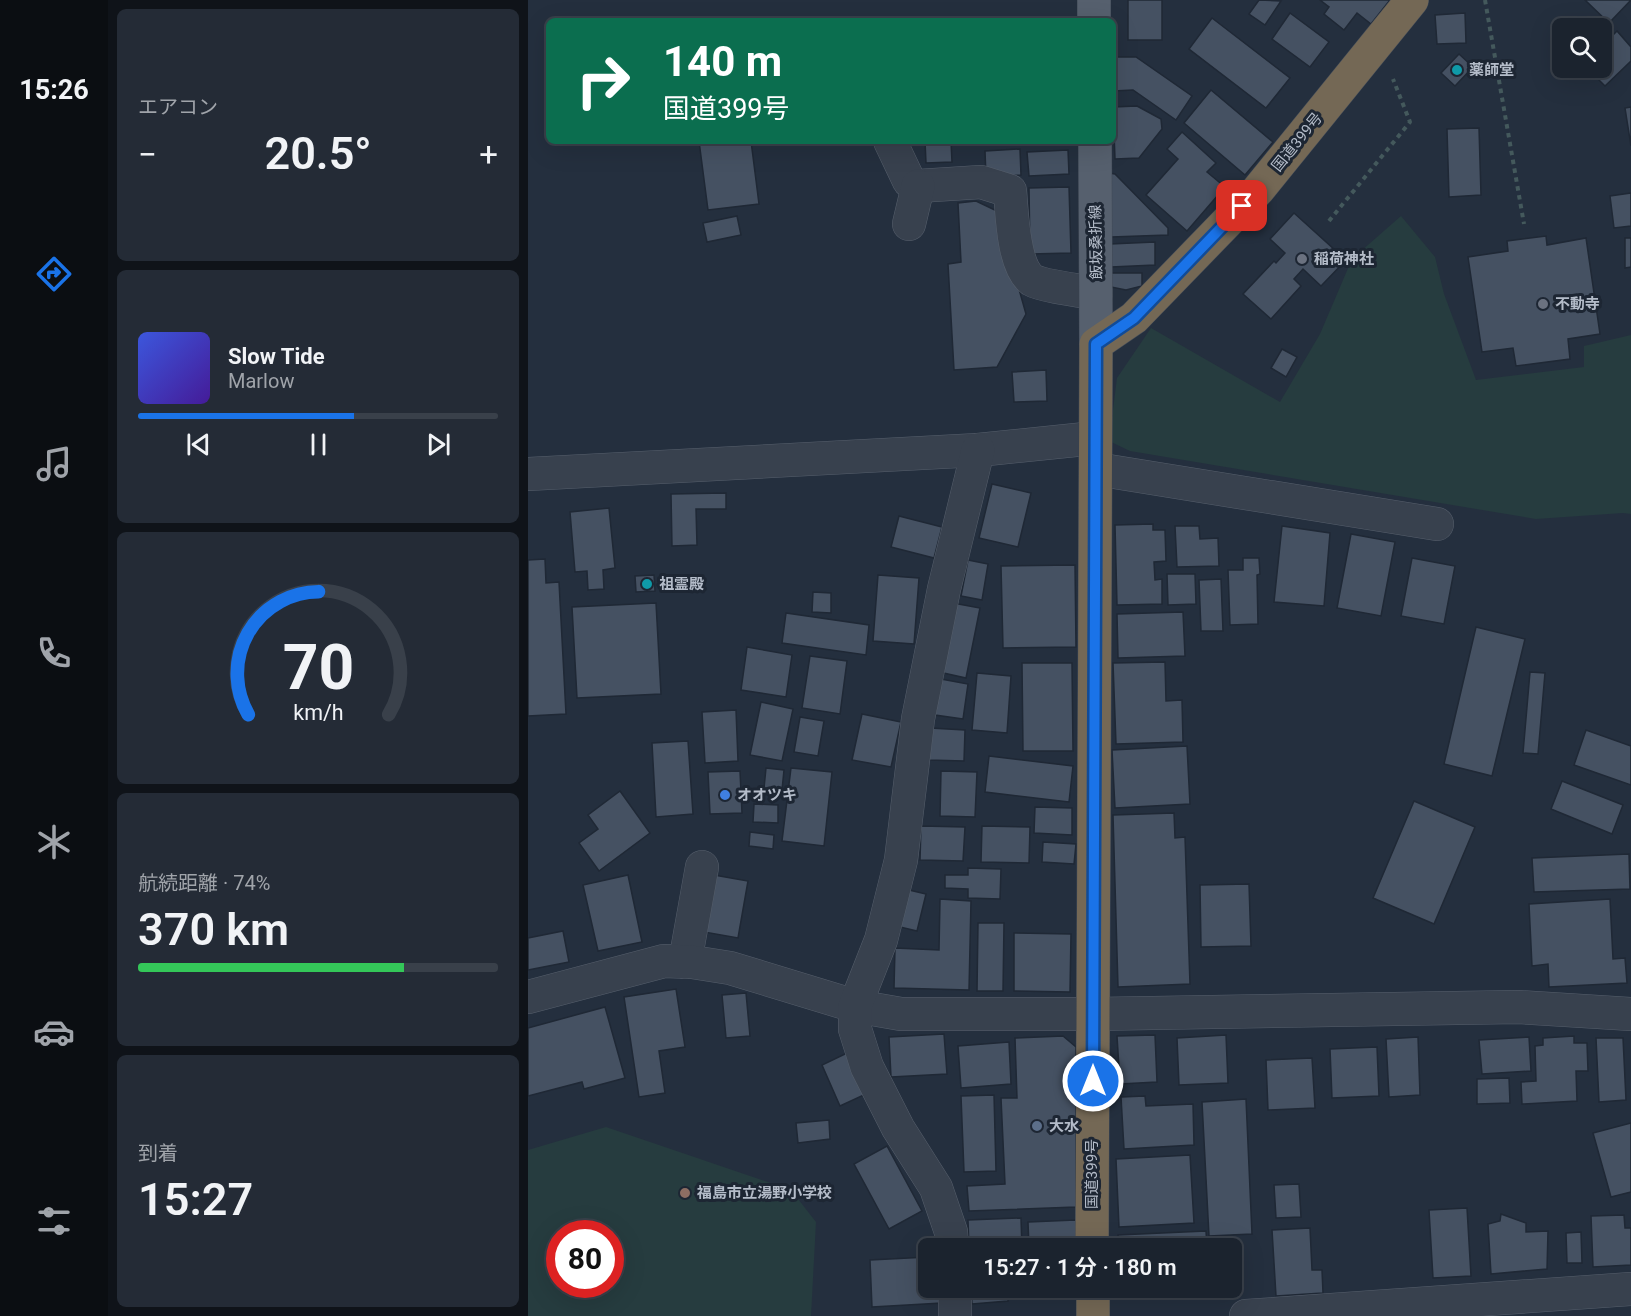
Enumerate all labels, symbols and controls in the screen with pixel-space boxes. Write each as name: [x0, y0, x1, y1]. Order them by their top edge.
map controls: [1552, 18, 1612, 78]
button: search: [1552, 18, 1612, 78]
text: 140 m: [663, 37, 782, 86]
icon: right: [564, 42, 642, 120]
place label: 薬師堂: [1469, 61, 1514, 79]
marker: 薬師堂: [1450, 63, 1464, 77]
text: 15:26: [19, 74, 89, 106]
text: 国道399号: [663, 93, 790, 125]
text: エアコン: [138, 95, 218, 119]
street label: 国道399号: [1268, 109, 1326, 175]
text: 20.5°: [264, 127, 372, 180]
text: −: [138, 135, 157, 174]
text: +: [479, 135, 498, 174]
pin: [1216, 180, 1267, 231]
icon: arrive: [1225, 189, 1258, 222]
street label: 飯坂桑折線: [1086, 204, 1106, 280]
place label: 稲荷神社: [1314, 250, 1374, 268]
marker: 稲荷神社: [1295, 252, 1309, 266]
icon: directions: [33, 253, 75, 295]
place label: 不動寺: [1555, 295, 1600, 313]
marker: 不動寺: [1536, 297, 1550, 311]
text: Slow Tide: [228, 344, 325, 369]
text: Marlow: [228, 369, 294, 393]
icon: previous: [182, 428, 215, 461]
icon: pause: [302, 428, 335, 461]
icon: next: [422, 428, 455, 461]
icon: music: [33, 443, 75, 485]
place label: 祖霊殿: [659, 575, 704, 593]
marker: 祖霊殿: [640, 577, 654, 591]
text: 70: [282, 631, 354, 704]
icon: phone: [33, 632, 75, 674]
text: km/h: [293, 700, 343, 725]
place label: オオツキ: [737, 786, 797, 804]
marker: オオツキ: [718, 788, 732, 802]
icon: climate: [33, 821, 75, 863]
text: 航続距離 · 74%: [138, 871, 270, 895]
text: 370 km: [138, 903, 289, 956]
icon: car: [33, 1011, 75, 1053]
position arrow: [1061, 1049, 1125, 1113]
place label: 大水: [1049, 1117, 1079, 1135]
marker: 大水: [1030, 1119, 1044, 1133]
street label: 国道399号: [1083, 1139, 1101, 1209]
text: 到着: [138, 1141, 178, 1165]
text: 15:27: [138, 1173, 253, 1226]
place label: 福島市立湯野小学校: [696, 1184, 832, 1202]
marker: 福島市立湯野小学校: [678, 1186, 692, 1200]
icon: filters: [33, 1200, 75, 1242]
speed limit sign: 80: [546, 1220, 624, 1298]
text: 15:27 · 1 分 · 180 m: [983, 1255, 1177, 1280]

